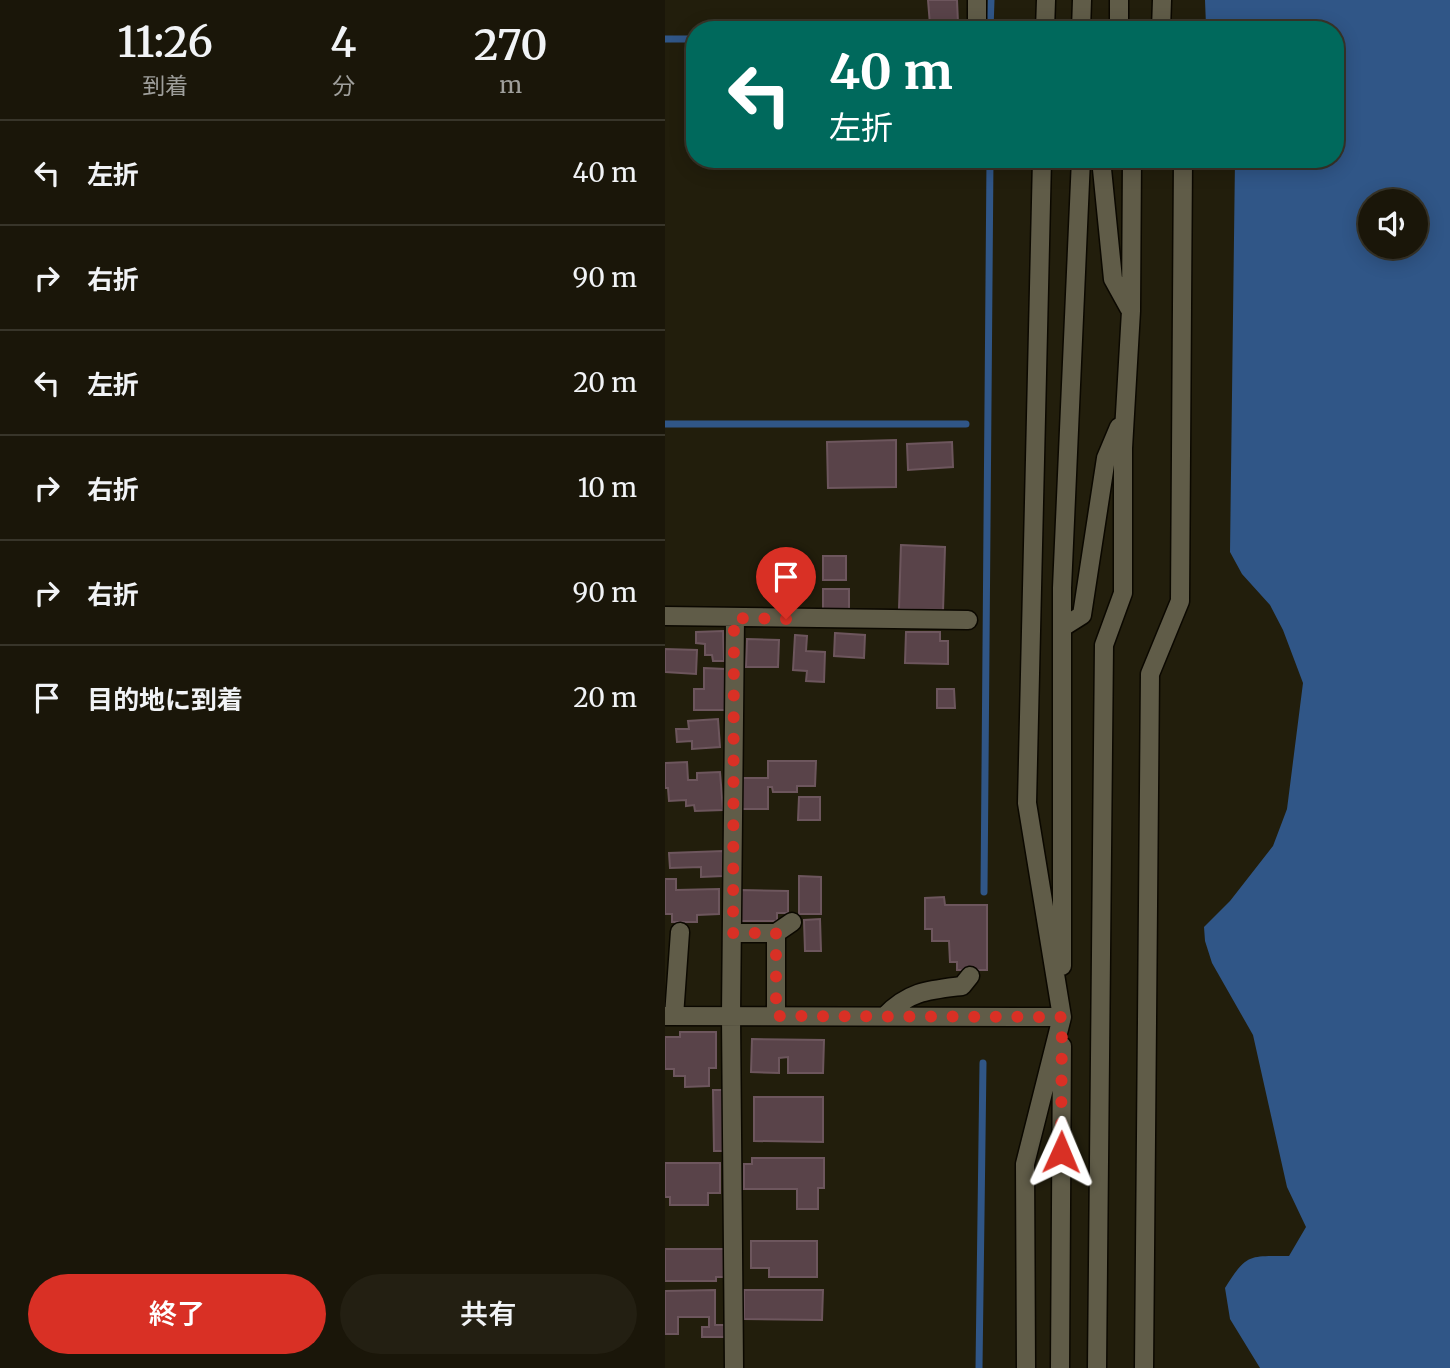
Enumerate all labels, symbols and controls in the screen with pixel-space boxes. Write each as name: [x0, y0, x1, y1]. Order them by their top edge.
text: 11:26: [117, 16, 213, 68]
text: 4: [330, 16, 356, 68]
text: 270: [474, 19, 548, 71]
text: 40 m: [829, 41, 953, 102]
icon: left: [714, 49, 805, 140]
text: m: [499, 70, 522, 99]
text: 到着: [142, 71, 188, 100]
text: 分: [332, 71, 355, 100]
text: 左折: [829, 108, 893, 148]
icon: left: [28, 154, 66, 192]
text: 40 m: [573, 156, 637, 189]
text: 左折: [87, 158, 139, 191]
map controls: [1358, 189, 1428, 259]
button: sound: [1358, 189, 1428, 259]
icon: right: [28, 259, 66, 297]
text: 90 m: [573, 261, 637, 294]
text: 右折: [87, 263, 139, 296]
icon: left: [28, 364, 66, 402]
text: 20 m: [573, 366, 637, 399]
text: 左折: [87, 368, 139, 401]
icon: right: [28, 469, 66, 507]
text: 10 m: [578, 471, 637, 504]
text: 右折: [87, 473, 139, 506]
pin: [756, 547, 816, 619]
icon: arrive: [767, 558, 805, 596]
icon: right: [28, 574, 66, 612]
text: 90 m: [573, 576, 637, 609]
text: 右折: [87, 578, 139, 611]
icon: arrive: [28, 679, 66, 717]
text: 20 m: [573, 681, 637, 714]
text: 目的地に到着: [87, 683, 243, 716]
position arrow: [1024, 1115, 1098, 1189]
button: 終了: [28, 1274, 326, 1354]
button: 共有: [340, 1274, 637, 1354]

